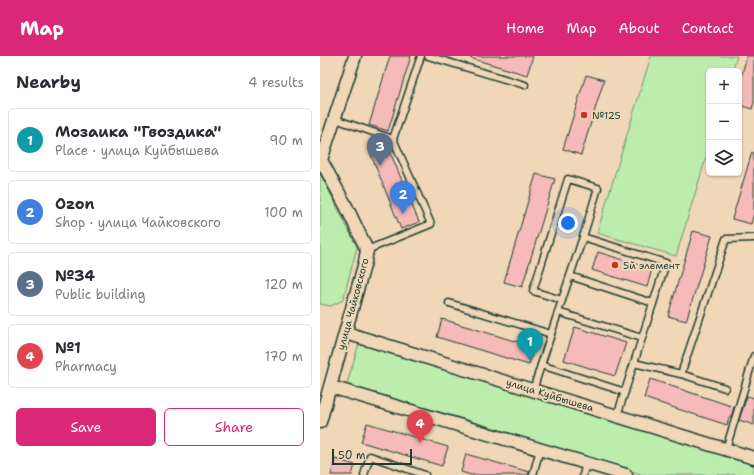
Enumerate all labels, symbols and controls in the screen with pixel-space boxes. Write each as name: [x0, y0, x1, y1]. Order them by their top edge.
text: Map: [20, 16, 64, 41]
text: Home: [506, 19, 545, 37]
text: Map: [567, 19, 597, 37]
text: About: [619, 19, 660, 37]
text: Contact: [682, 19, 734, 37]
map controls: [706, 68, 742, 176]
button: +: [706, 68, 742, 104]
text: Nearby: [16, 71, 81, 93]
text: 4 results: [248, 74, 304, 91]
button: −: [706, 104, 742, 140]
place label: №125: [592, 109, 621, 122]
marker: №125: [579, 110, 589, 120]
text: Мозаика "Гвоздика": [55, 122, 221, 142]
text: 1: [27, 132, 33, 149]
text: 90 m: [269, 132, 303, 149]
pin: 3: [367, 133, 393, 166]
button: layers: [706, 140, 742, 176]
text: Place · улица Куйбышева: [55, 142, 219, 159]
pin: 2: [390, 181, 416, 214]
text: Ozon: [55, 194, 95, 214]
text: 2: [25, 204, 35, 221]
text: 100 m: [264, 204, 303, 221]
your location: [558, 213, 578, 233]
text: Shop · улица Чайковского: [55, 214, 221, 231]
street label: улица Чайковского: [334, 257, 372, 351]
place label: 5й элемент: [623, 259, 681, 272]
marker: 5й элемент: [610, 260, 620, 270]
text: №34: [55, 266, 95, 286]
text: 3: [25, 276, 35, 293]
text: 120 m: [265, 276, 303, 293]
text: Public building: [55, 286, 146, 303]
pin: 1: [517, 328, 543, 361]
text: №1: [55, 338, 81, 358]
text: 4: [25, 348, 35, 365]
text: 170 m: [265, 348, 303, 365]
text: Pharmacy: [55, 358, 117, 375]
street label: улица Куйбышева: [505, 375, 596, 415]
button: Save: [16, 408, 156, 446]
button: Share: [164, 408, 304, 446]
pin: 4: [407, 410, 433, 443]
scale bar: [332, 447, 412, 466]
text: 50 m: [338, 448, 366, 463]

